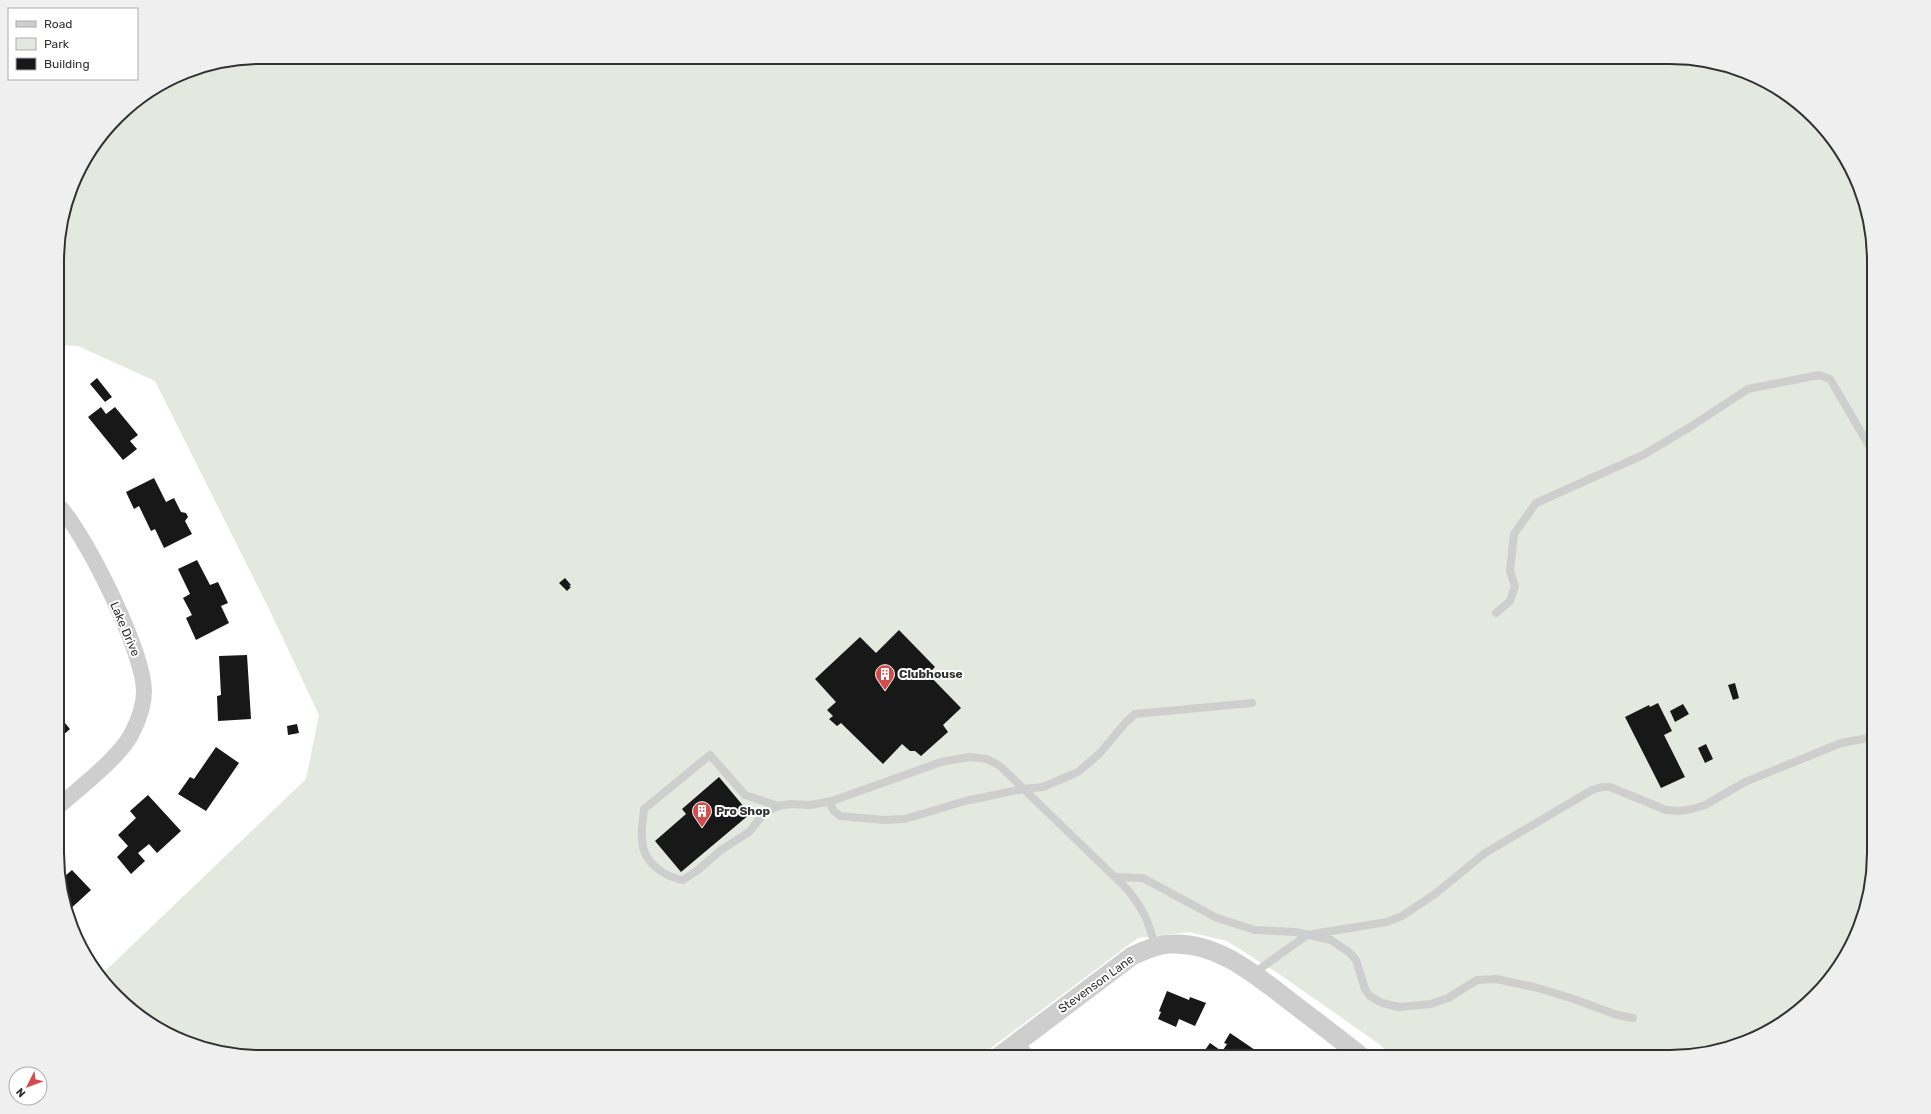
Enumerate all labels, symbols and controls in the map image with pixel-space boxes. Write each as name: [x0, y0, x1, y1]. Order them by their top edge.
legend: [8, 8, 138, 80]
text: Road: [44, 17, 72, 31]
text: Park: [44, 37, 70, 51]
text: Building: [44, 57, 90, 71]
street label: Lake Drive: [107, 600, 143, 659]
building icon: Clubhouse: [874, 663, 896, 691]
place label: Clubhouse: [899, 667, 963, 681]
building icon: Pro Shop: [691, 800, 713, 828]
place label: Pro Shop: [716, 804, 770, 818]
street label: Stevenson Lane: [1056, 952, 1137, 1016]
north arrow: [8, 1066, 48, 1106]
text: N: [13, 1085, 28, 1100]

